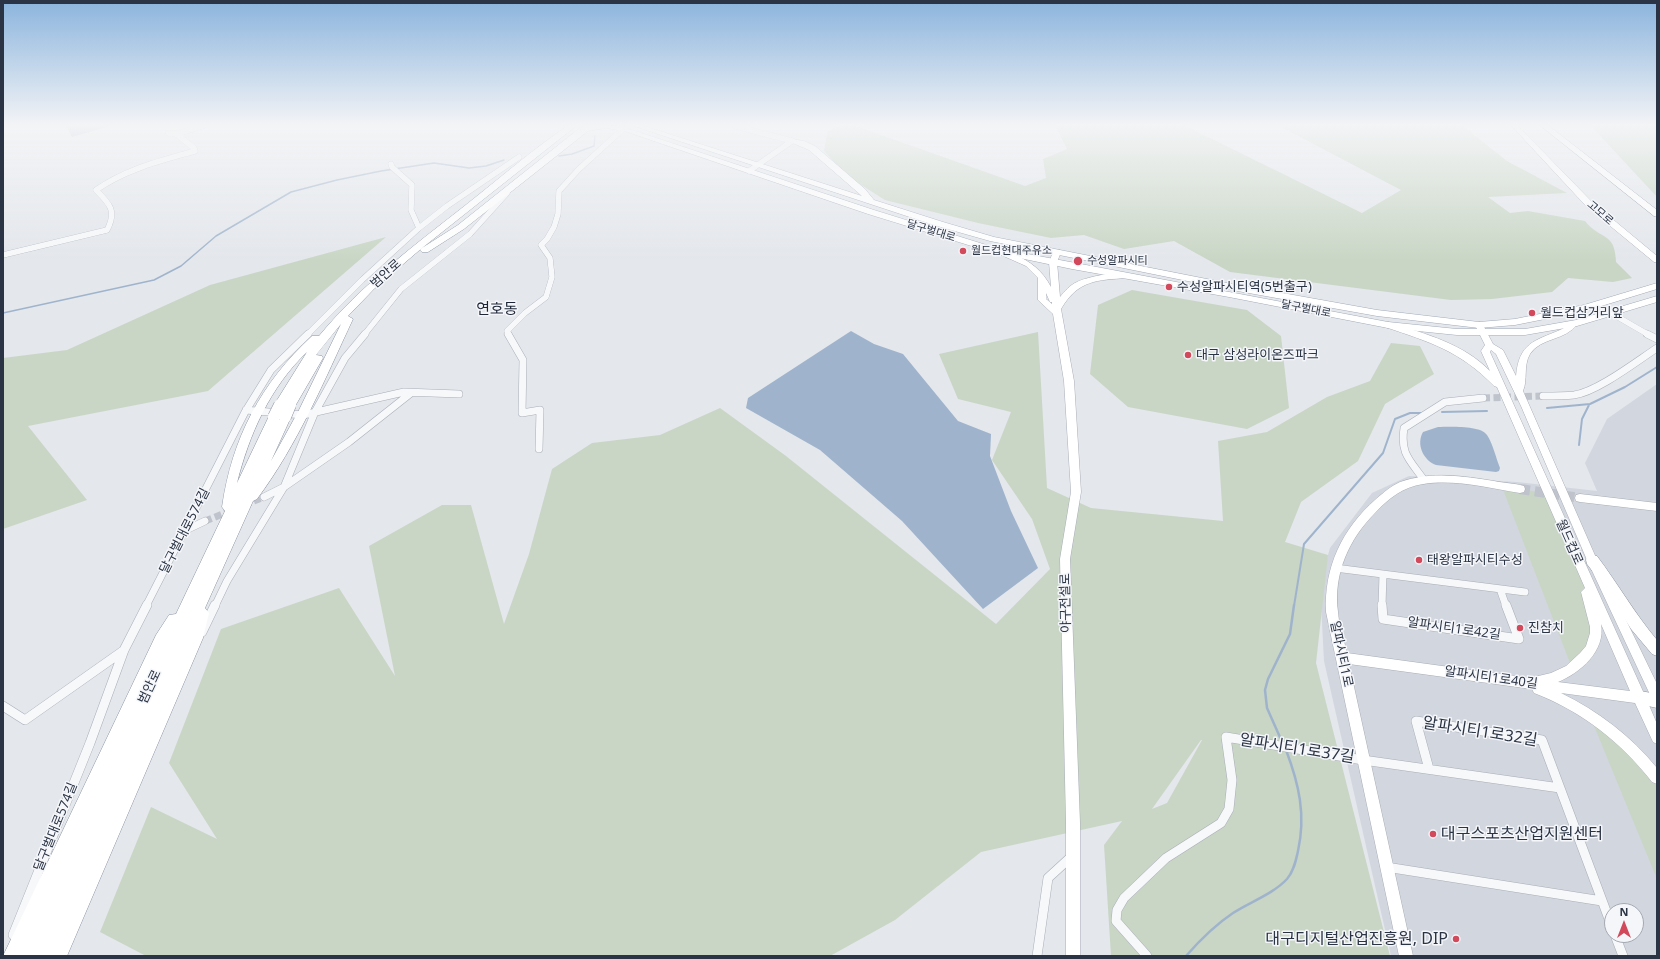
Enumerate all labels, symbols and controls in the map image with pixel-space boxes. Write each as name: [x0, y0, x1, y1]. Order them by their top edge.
street label: 고모로: [1584, 198, 1616, 228]
street label: 달구벌대로: [905, 217, 957, 245]
place label: 월드컵현대주유소: [971, 244, 1052, 258]
marker: 월드컵현대주유소: [958, 246, 968, 256]
place label: 수성알파시티: [1087, 254, 1148, 268]
marker: 수성알파시티: [1072, 255, 1084, 267]
street label: 범안로: [367, 256, 405, 292]
place label: 수성알파시티역(5번출구): [1177, 279, 1312, 295]
marker: 수성알파시티역(5번출구): [1164, 282, 1174, 292]
street label: 달구벌대로: [1280, 298, 1332, 320]
district label: 연호동: [476, 301, 518, 319]
place label: 월드컵삼거리앞: [1540, 305, 1624, 321]
marker: 월드컵삼거리앞: [1527, 308, 1537, 318]
place label: 대구 삼성라이온즈파크: [1196, 347, 1319, 363]
marker: 대구 삼성라이온즈파크: [1183, 350, 1193, 360]
street label: 달구벌대로574길: [157, 486, 213, 576]
street label: 월드컵로: [1552, 517, 1586, 567]
place label: 태왕알파시티수성: [1427, 552, 1523, 568]
marker: 태왕알파시티수성: [1414, 555, 1424, 565]
street label: 야구전설로: [1058, 573, 1074, 633]
street label: 알파시티1로42길: [1406, 615, 1502, 643]
street label: 알파시티1로: [1326, 619, 1356, 689]
place label: 진참치: [1528, 620, 1564, 636]
marker: 진참치: [1515, 623, 1525, 633]
street label: 알파시티1로40길: [1443, 664, 1539, 692]
street label: 범안로: [135, 667, 165, 707]
street label: 알파시티1로32길: [1421, 713, 1539, 751]
street label: 알파시티1로37길: [1238, 730, 1356, 768]
street label: 달구벌대로574길: [31, 780, 81, 874]
place label: 대구스포츠산업지원센터: [1441, 824, 1603, 844]
marker: 대구스포츠산업지원센터: [1428, 829, 1438, 839]
north arrow: [1604, 903, 1644, 943]
text: N: [1620, 904, 1628, 919]
place label: 대구디지털산업진흥원, DIP: [1266, 929, 1448, 949]
marker: 대구디지털산업진흥원, DIP: [1451, 934, 1461, 944]

